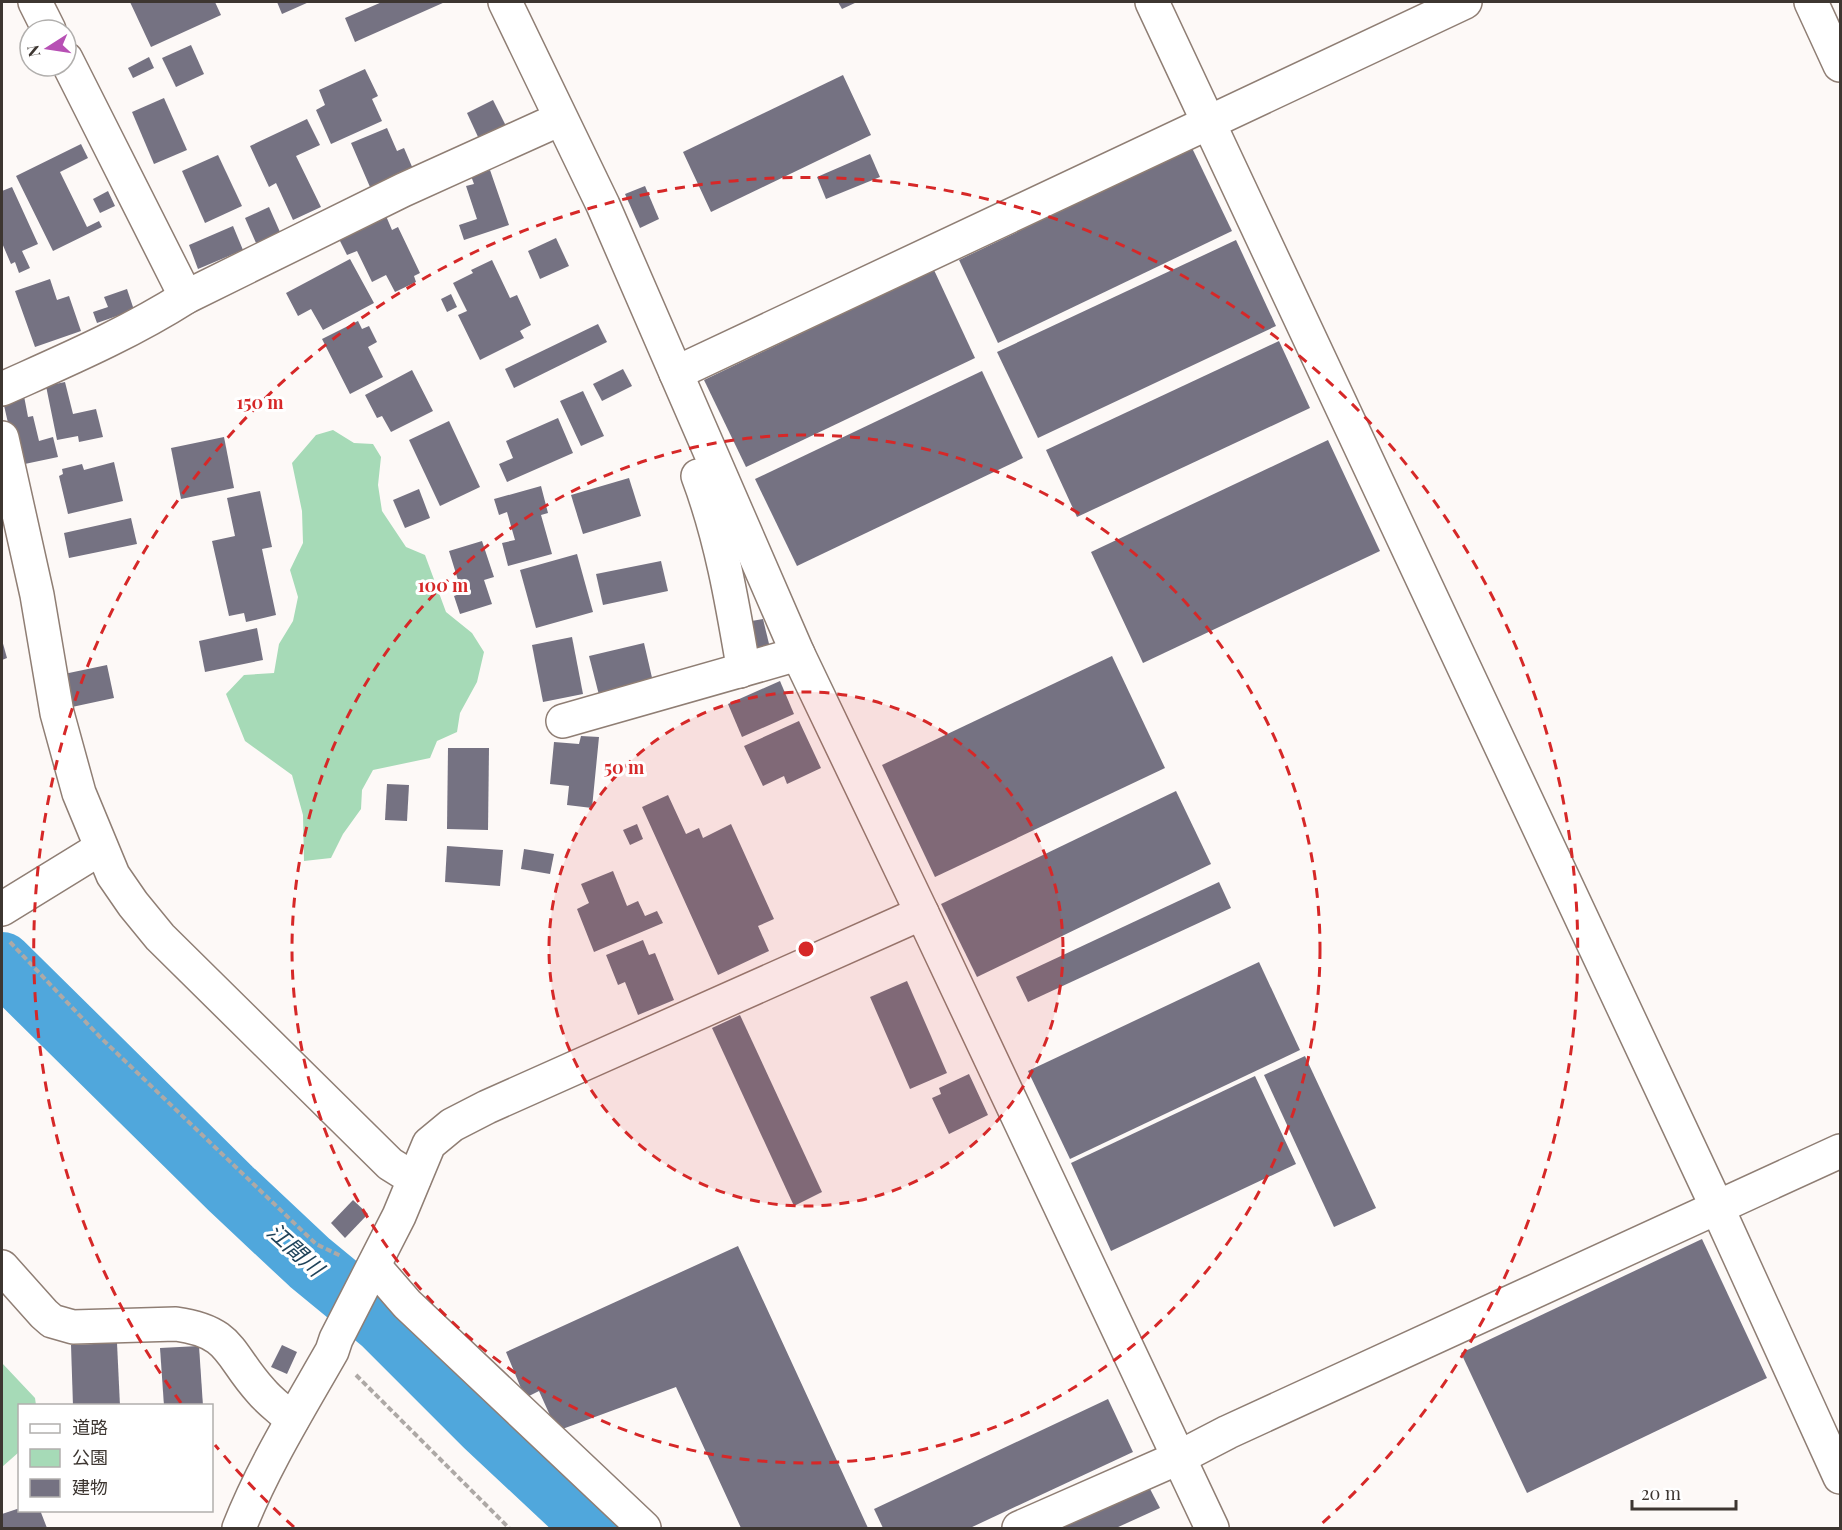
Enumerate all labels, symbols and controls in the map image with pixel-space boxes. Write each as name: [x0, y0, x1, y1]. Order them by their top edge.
north arrow: [18, 18, 78, 78]
text: N: [21, 43, 44, 59]
text: 150 m: [236, 390, 284, 414]
text: 100 m: [418, 573, 469, 597]
text: 50 m: [604, 755, 645, 779]
centre of rings: [796, 939, 816, 959]
water label: 江間川: [261, 1216, 332, 1284]
legend: [18, 1404, 213, 1512]
text: 道路: [72, 1415, 108, 1439]
text: 公園: [72, 1445, 108, 1469]
scale bar: [1632, 1473, 1736, 1511]
text: 建物: [72, 1475, 108, 1499]
text: 20 m: [1641, 1481, 1681, 1505]

